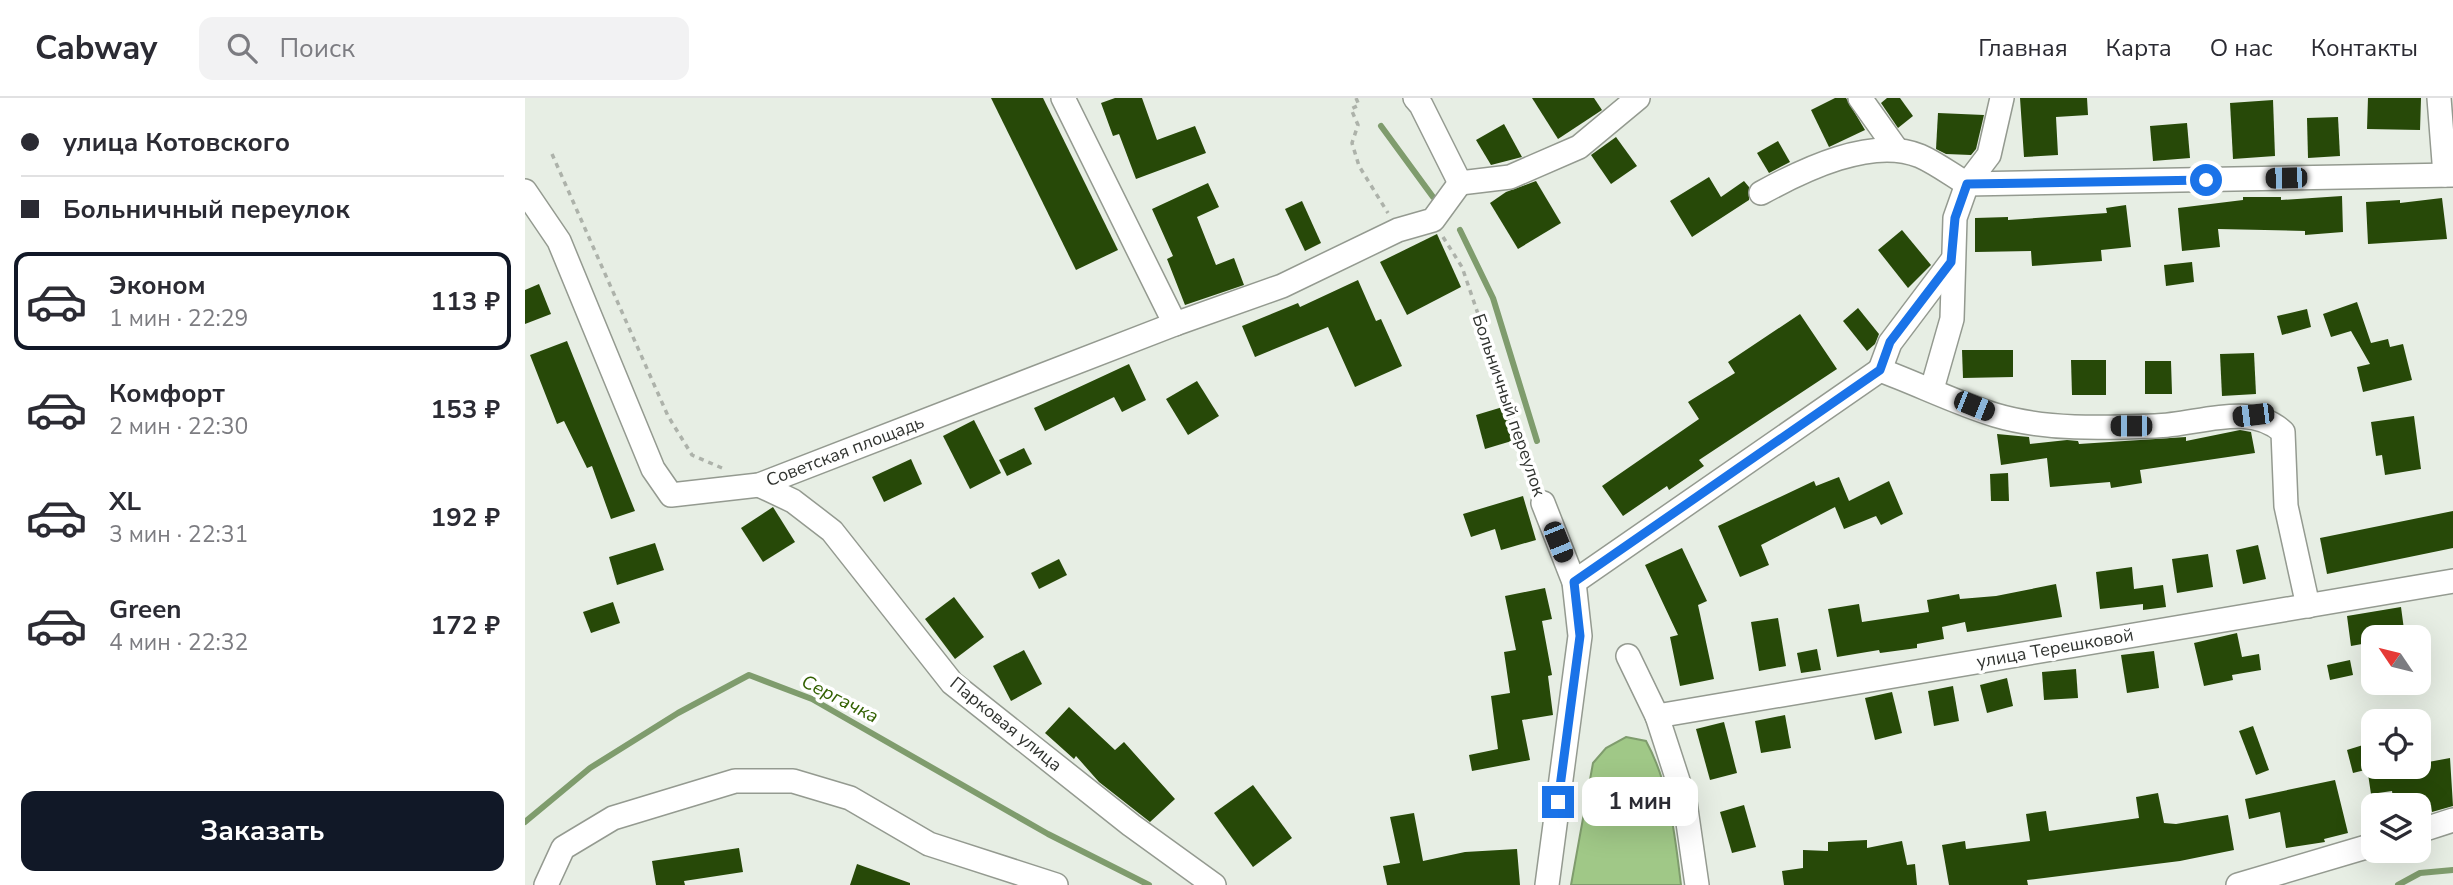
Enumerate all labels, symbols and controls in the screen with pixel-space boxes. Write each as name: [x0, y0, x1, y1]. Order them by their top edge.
search box: [199, 17, 689, 80]
text: Cabway: [35, 26, 157, 71]
icon: search: [223, 29, 261, 67]
text: Поиск: [279, 31, 355, 66]
text: Главная: [1978, 32, 2068, 64]
text: Карта: [2106, 32, 2172, 64]
text: О нас: [2210, 32, 2273, 64]
text: Контакты: [2311, 32, 2418, 64]
text: улица Котовского: [63, 125, 290, 160]
route start: [2190, 164, 2222, 196]
car: [2265, 167, 2308, 189]
text: Больничный переулок: [63, 192, 350, 227]
text: Эконом: [109, 268, 206, 303]
icon: car: [25, 270, 88, 333]
text: 113 ₽: [431, 284, 500, 319]
text: 1 мин · 22:29: [109, 303, 248, 334]
street label: Больничный переулок: [1467, 311, 1552, 500]
text: Комфорт: [109, 376, 225, 411]
icon: car: [25, 378, 88, 441]
car: [1951, 388, 1998, 424]
text: 153 ₽: [431, 392, 500, 427]
car: [2231, 402, 2276, 428]
street label: Советская площадь: [762, 410, 928, 492]
text: 2 мин · 22:30: [109, 411, 248, 442]
car: [2111, 416, 2153, 437]
text: XL: [109, 484, 141, 519]
icon: car: [25, 486, 88, 549]
text: 192 ₽: [431, 500, 500, 535]
text: 3 мин · 22:31: [109, 519, 248, 550]
car: [1541, 519, 1576, 565]
text: Green: [109, 592, 182, 627]
icon: car: [25, 594, 88, 657]
text: 172 ₽: [431, 608, 500, 643]
street label: улица Терешковой: [1975, 622, 2135, 674]
north arrow: [2361, 625, 2431, 695]
map controls: [2361, 625, 2431, 863]
text: 4 мин · 22:32: [109, 627, 248, 658]
water label: Сергачка: [797, 668, 883, 730]
street label: Парковая улица: [945, 671, 1067, 777]
button: locate: [2361, 709, 2431, 779]
callout: 1 мин: [1583, 778, 1698, 826]
route end: [1542, 786, 1574, 818]
text: 1 мин: [1608, 786, 1672, 817]
button: Заказать: [21, 791, 504, 871]
button: layers: [2361, 793, 2431, 863]

